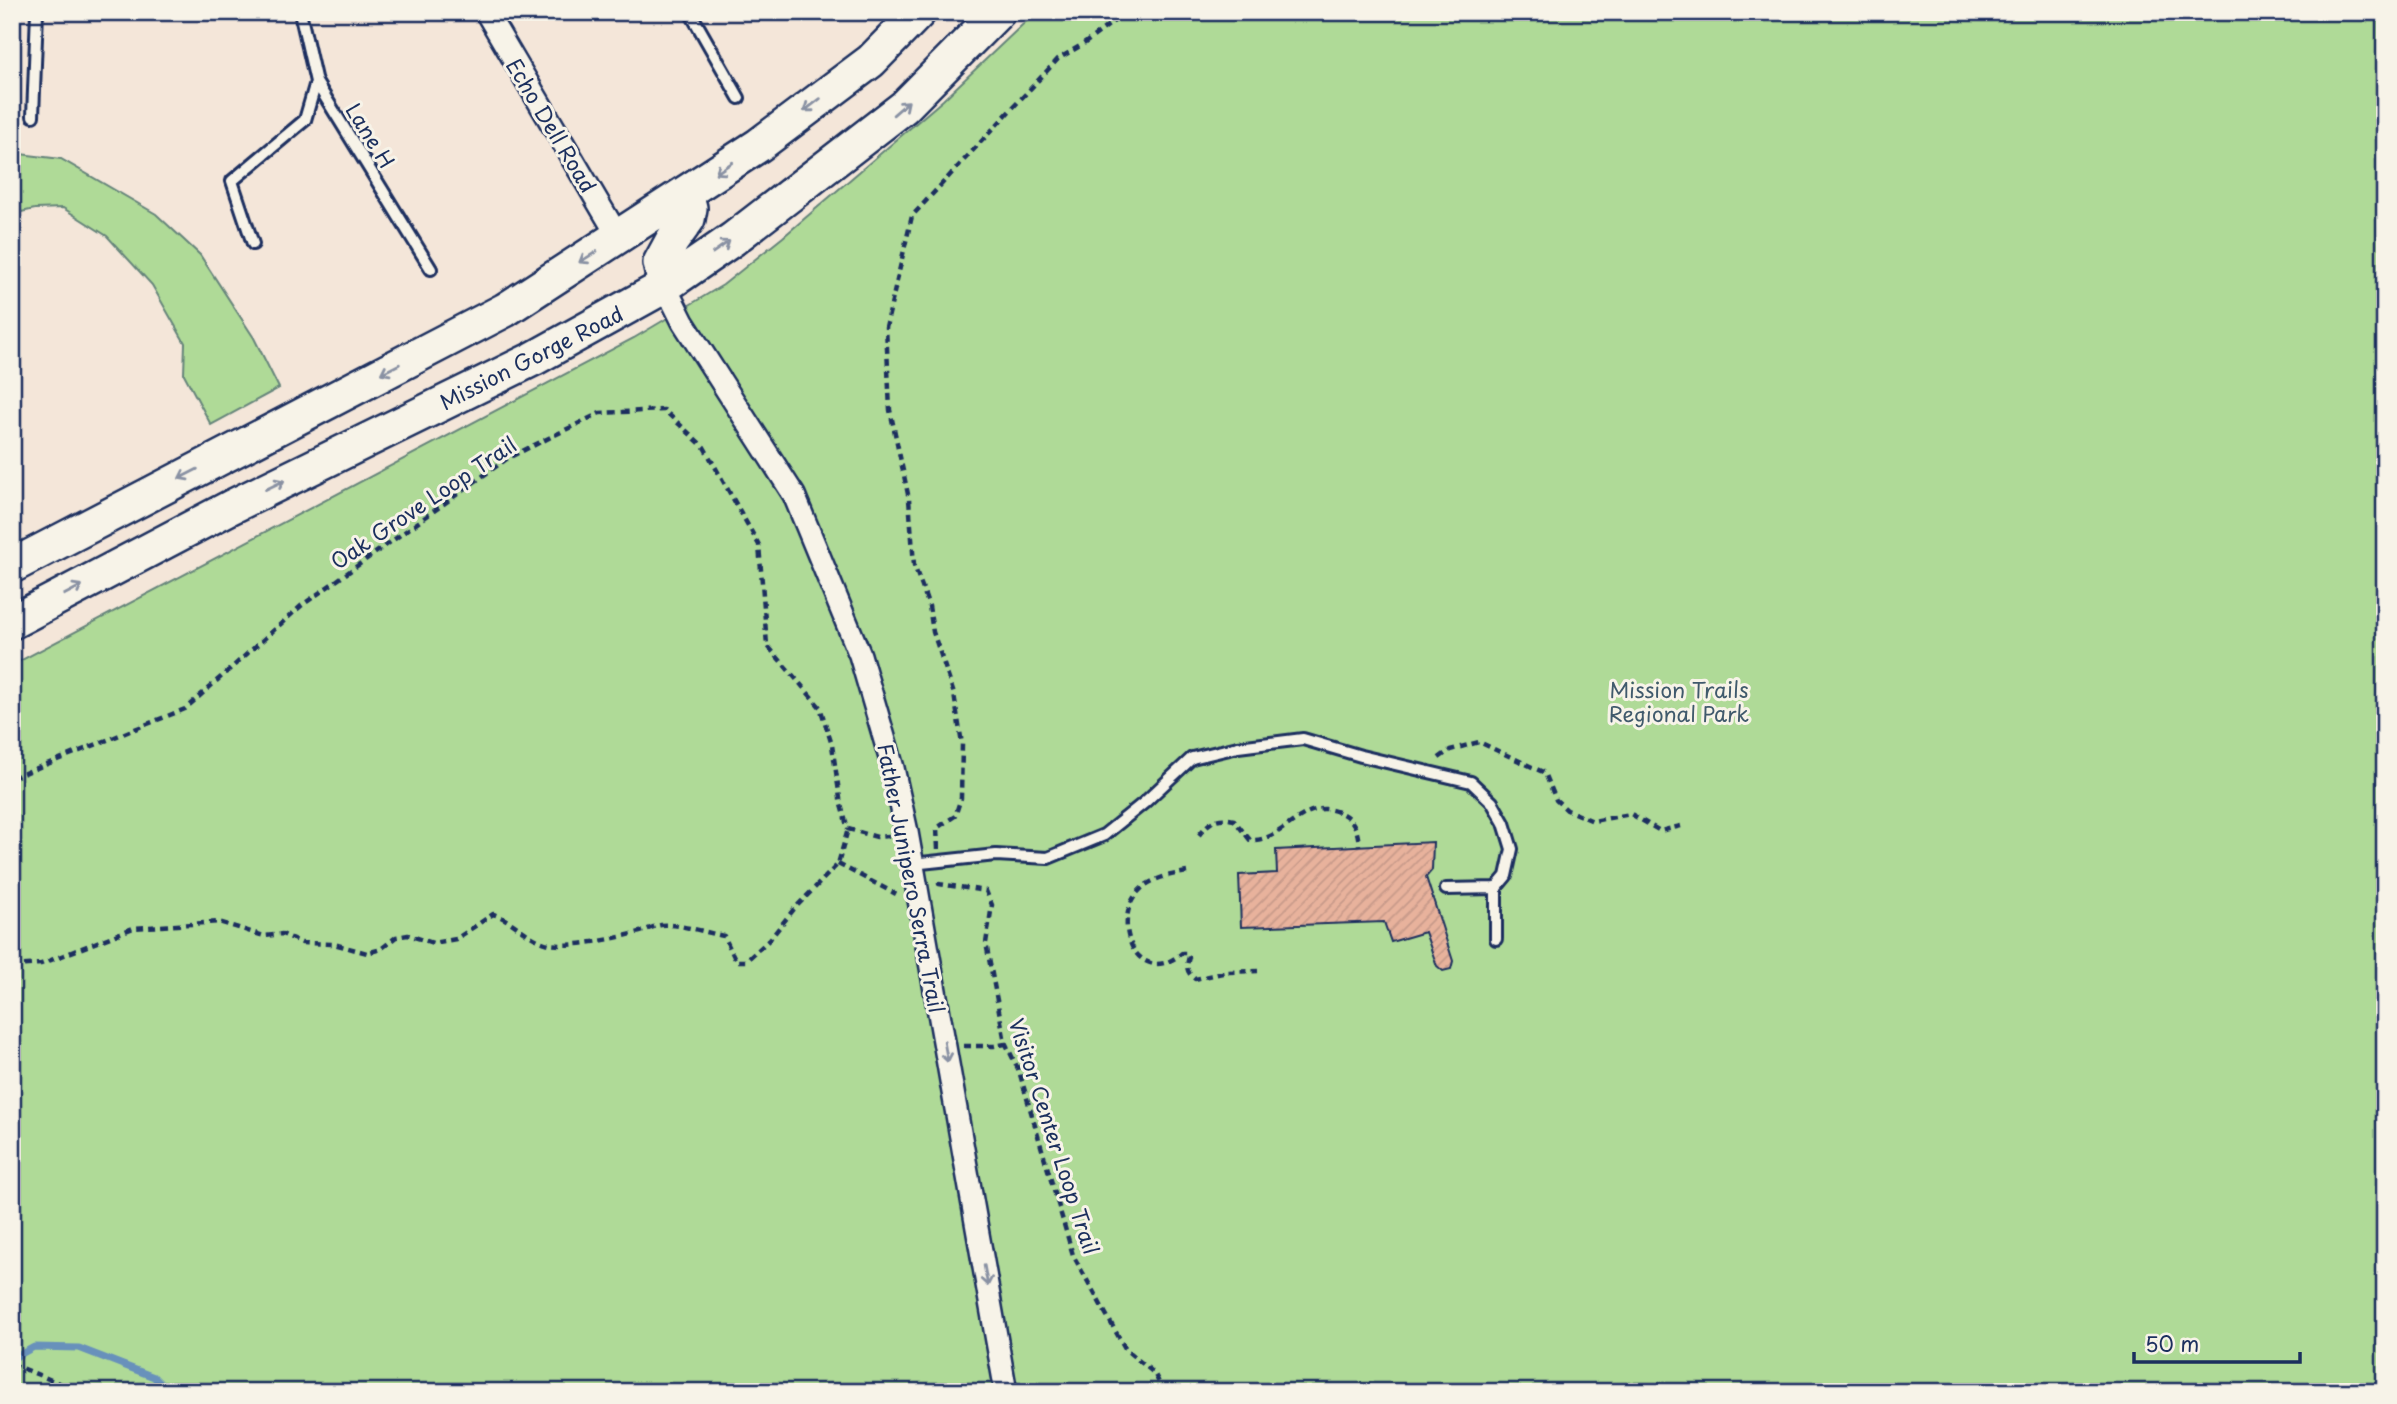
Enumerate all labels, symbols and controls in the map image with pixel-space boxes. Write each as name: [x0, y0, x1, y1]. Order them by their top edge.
street label: Echo Dell Road: [499, 52, 605, 198]
street label: Lane H: [338, 96, 404, 174]
one-way arrow: [803, 98, 822, 112]
one-way arrow: [892, 100, 910, 116]
one-way arrow: [715, 161, 735, 175]
one-way arrow: [711, 240, 730, 254]
one-way arrow: [579, 250, 598, 265]
street label: Mission Gorge Road: [434, 297, 628, 417]
one-way arrow: [380, 363, 401, 376]
street label: Oak Grove Loop Trail: [324, 428, 522, 576]
one-way arrow: [178, 467, 199, 481]
one-way arrow: [264, 478, 285, 492]
one-way arrow: [62, 583, 82, 597]
park label: Mission Trails Regional Park: [1609, 673, 1749, 729]
street label: Father Junipero Serra Trail: [870, 741, 954, 1015]
street label: Visitor Center Loop Trail: [1002, 1014, 1108, 1258]
one-way arrow: [940, 1040, 953, 1062]
one-way arrow: [980, 1264, 993, 1286]
scale bar: [2134, 1320, 2301, 1364]
text: 50 m: [2145, 1327, 2199, 1359]

